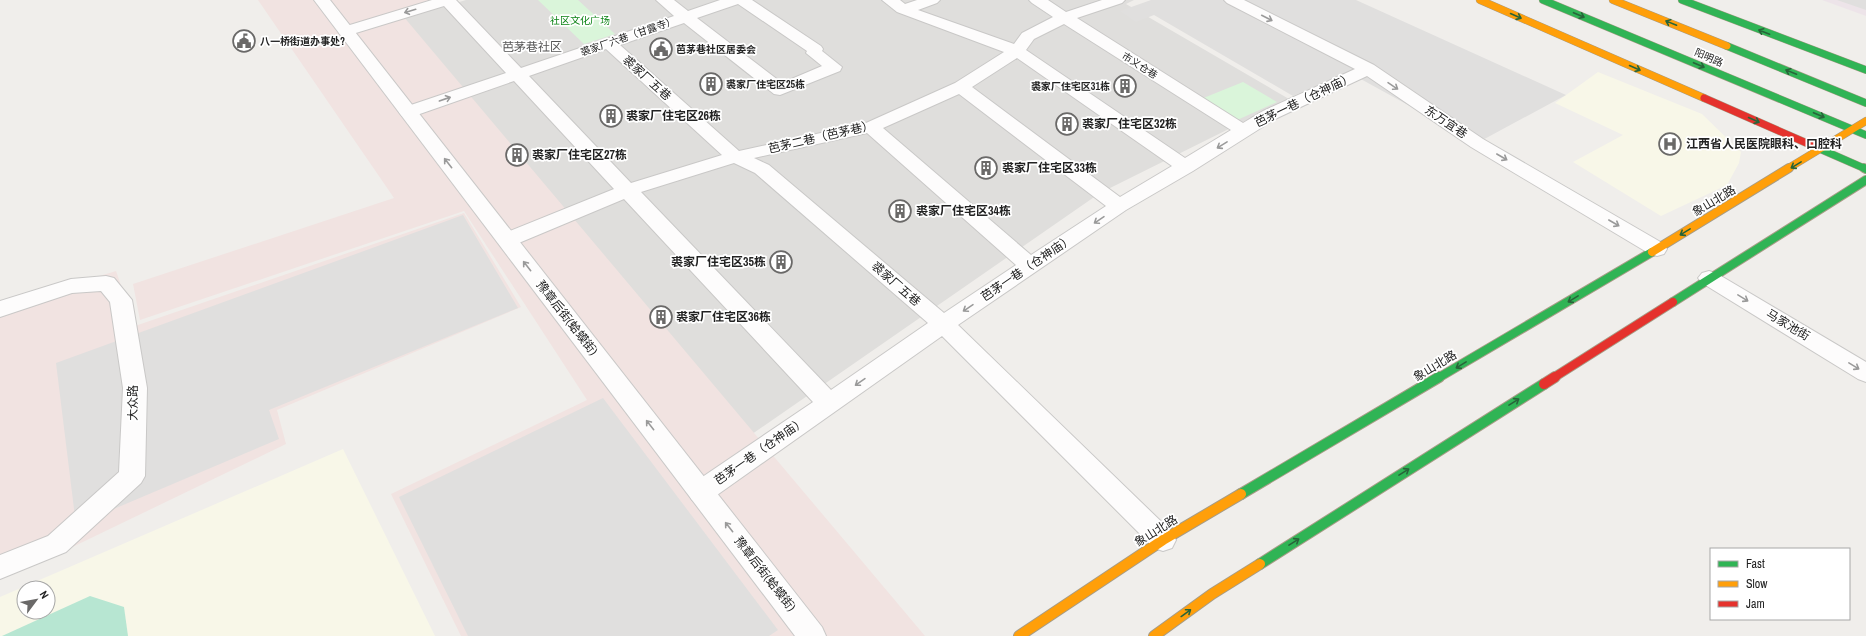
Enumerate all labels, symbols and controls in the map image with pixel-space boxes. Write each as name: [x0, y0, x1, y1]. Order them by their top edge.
one-way arrow: [404, 8, 417, 15]
one-way arrow: [1572, 12, 1584, 19]
one-way arrow: [1509, 13, 1521, 20]
park label: 社区文化广场: [550, 14, 610, 27]
street label: 裘家厂六巷（甘露寺）: [579, 14, 678, 59]
one-way arrow: [1261, 14, 1273, 22]
one-way arrow: [1665, 19, 1677, 27]
one-way arrow: [1758, 27, 1770, 35]
public building icon: 八一桥街道办事处?: [231, 28, 257, 54]
place label: 八一桥街道办事处?: [260, 35, 345, 48]
public building icon: 芭茅巷社区居委会: [648, 36, 674, 62]
district label: 芭茅巷社区: [502, 39, 562, 55]
place label: 芭茅巷社区居委会: [676, 43, 756, 56]
street label: 阳明路: [1692, 46, 1725, 69]
street label: 市义仓巷: [1119, 49, 1160, 82]
street label: 裘家厂五巷: [619, 52, 675, 104]
one-way arrow: [1692, 62, 1704, 70]
one-way arrow: [1628, 65, 1640, 72]
one-way arrow: [1785, 68, 1797, 76]
street label: 芭茅一巷（仓神庙）: [1252, 69, 1356, 131]
building icon: 裘家厂住宅区25栋: [698, 71, 724, 97]
building icon: 裘家厂住宅区31栋: [1112, 73, 1138, 99]
place label: 裘家厂住宅区25栋: [726, 78, 805, 91]
place label: 裘家厂住宅区31栋: [1031, 80, 1110, 93]
one-way arrow: [1388, 82, 1399, 90]
one-way arrow: [438, 95, 451, 102]
street label: 东万宜巷: [1422, 102, 1470, 142]
building icon: 裘家厂住宅区26栋: [598, 103, 624, 129]
place label: 裘家厂住宅区26栋: [626, 108, 721, 124]
building icon: 裘家厂住宅区32栋: [1054, 111, 1080, 137]
one-way arrow: [1812, 112, 1824, 120]
place label: 裘家厂住宅区32栋: [1082, 116, 1177, 132]
street label: 芭茅二巷（芭茅巷）: [767, 117, 875, 157]
one-way arrow: [1748, 117, 1760, 124]
hospital icon: 江西省人民医院眼科、口腔科: [1657, 131, 1683, 157]
place label: 江西省人民医院眼科、口腔科: [1686, 136, 1842, 152]
one-way arrow: [1216, 141, 1227, 149]
building icon: 裘家厂住宅区27栋: [504, 142, 530, 168]
place label: 裘家厂住宅区27栋: [532, 147, 627, 163]
one-way arrow: [1496, 154, 1508, 162]
building icon: 裘家厂住宅区33栋: [973, 155, 999, 181]
one-way arrow: [444, 158, 452, 169]
place label: 裘家厂住宅区33栋: [1002, 160, 1097, 176]
one-way arrow: [1790, 161, 1802, 169]
street label: 象山北路: [1689, 182, 1739, 220]
building icon: 裘家厂住宅区34栋: [887, 198, 913, 224]
place label: 裘家厂住宅区34栋: [916, 203, 1011, 219]
one-way arrow: [1093, 216, 1104, 224]
one-way arrow: [1608, 220, 1620, 228]
one-way arrow: [1679, 229, 1691, 237]
street label: 芭茅一巷（仓神庙）: [978, 231, 1076, 305]
building icon: 裘家厂住宅区35栋: [768, 249, 794, 275]
place label: 裘家厂住宅区35栋: [671, 254, 766, 270]
street label: 裘家厂五巷: [868, 258, 924, 310]
one-way arrow: [523, 261, 532, 272]
street label: 豫章后街(蛤蟆街): [533, 277, 601, 359]
one-way arrow: [1737, 294, 1748, 302]
one-way arrow: [1567, 295, 1579, 303]
building icon: 裘家厂住宅区36栋: [648, 304, 674, 330]
one-way arrow: [962, 304, 973, 312]
street label: 马家池街: [1763, 306, 1813, 344]
place label: 裘家厂住宅区36栋: [676, 309, 771, 325]
street label: 象山北路: [1410, 347, 1460, 385]
one-way arrow: [1455, 361, 1467, 369]
one-way arrow: [1848, 362, 1860, 370]
one-way arrow: [855, 378, 866, 386]
street label: 大众路: [125, 385, 141, 421]
one-way arrow: [1508, 398, 1519, 406]
street label: 芭茅一巷（仓神庙）: [711, 413, 809, 489]
one-way arrow: [645, 419, 654, 430]
one-way arrow: [1398, 468, 1409, 476]
street label: 象山北路: [1131, 511, 1181, 551]
one-way arrow: [725, 522, 733, 533]
street label: 豫章后街(蛤蟆街): [731, 533, 799, 615]
one-way arrow: [1288, 538, 1299, 546]
legend: [1710, 548, 1850, 620]
text: Fast: [1746, 556, 1765, 572]
text: Slow: [1746, 576, 1768, 592]
north arrow: [16, 580, 56, 620]
text: N: [37, 588, 52, 601]
text: Jam: [1746, 596, 1765, 612]
one-way arrow: [1180, 609, 1191, 617]

